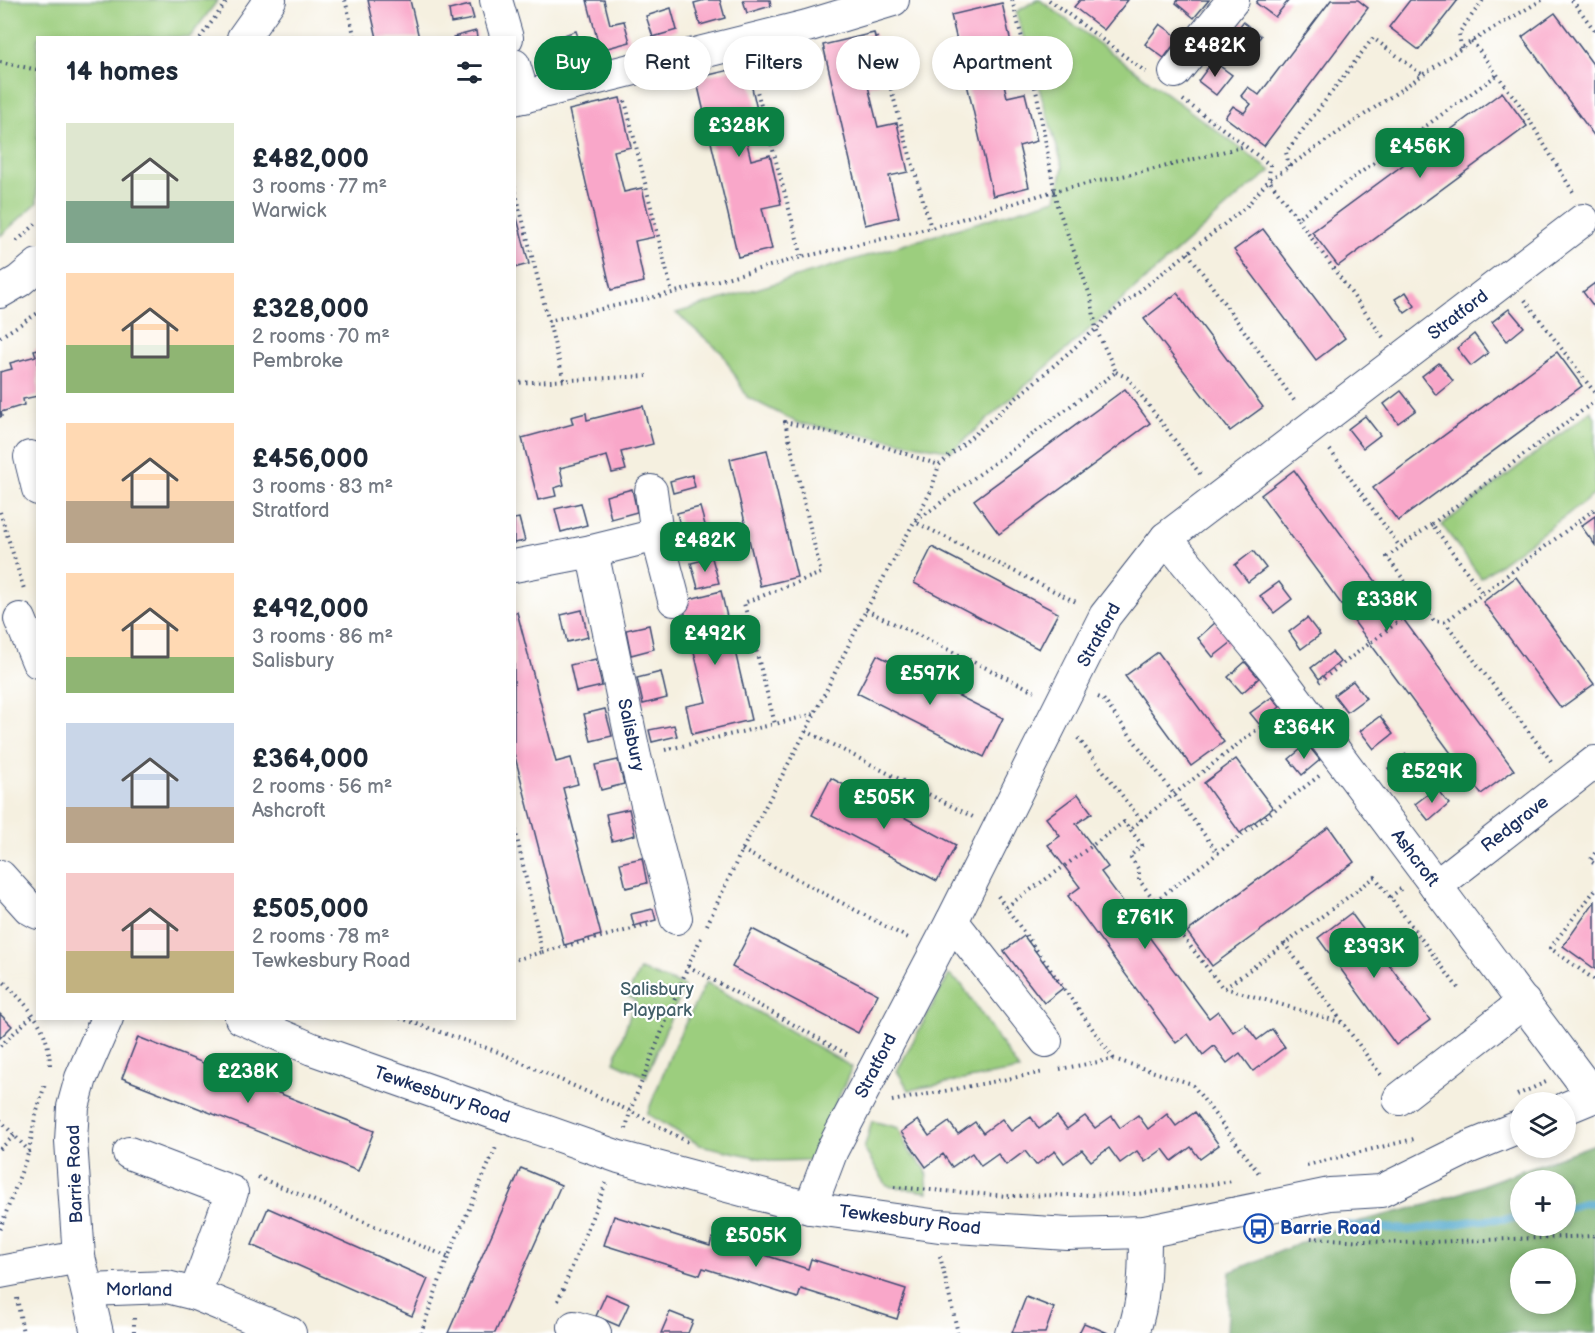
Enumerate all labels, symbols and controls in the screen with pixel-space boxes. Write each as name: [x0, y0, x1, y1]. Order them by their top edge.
pin: £482K: [1173, 27, 1257, 78]
text: £482K: [1184, 34, 1246, 58]
chip: Buy: [534, 36, 612, 90]
chip: Rent: [624, 36, 711, 90]
chip: Filters: [723, 36, 824, 90]
chip: New: [836, 36, 920, 90]
chip: Apartment: [932, 36, 1073, 90]
icon: filters: [453, 56, 486, 89]
text: 14 homes: [66, 57, 178, 88]
pin: £328K: [697, 107, 781, 158]
text: £328K: [708, 114, 770, 138]
pin: £456K: [1378, 128, 1462, 179]
text: £456K: [1389, 135, 1451, 159]
text: £482,000: [252, 144, 369, 175]
icon: home: [114, 147, 186, 219]
text: 3 rooms · 77 m²: [252, 175, 387, 199]
text: Warwick: [252, 199, 326, 223]
street label: Stratford: [1424, 286, 1492, 344]
text: £328,000: [252, 294, 369, 325]
icon: home: [114, 297, 186, 369]
text: 2 rooms · 70 m²: [252, 325, 390, 349]
text: Pembroke: [252, 349, 343, 373]
text: £456,000: [252, 444, 369, 475]
icon: home: [114, 447, 186, 519]
text: 3 rooms · 83 m²: [252, 475, 393, 499]
text: Stratford: [252, 499, 330, 523]
pin: £482K: [663, 522, 747, 573]
text: £482K: [674, 529, 736, 553]
pin: £338K: [1345, 581, 1429, 632]
text: £338K: [1356, 588, 1418, 612]
text: £492,000: [252, 594, 369, 625]
icon: home: [114, 597, 186, 669]
street label: Stratford: [1073, 599, 1125, 671]
pin: £492K: [673, 615, 757, 666]
text: £492K: [684, 622, 746, 646]
text: 3 rooms · 86 m²: [252, 625, 393, 649]
text: Salisbury: [252, 649, 334, 673]
pin: £597K: [888, 655, 972, 706]
text: £597K: [900, 662, 960, 686]
street label: Salisbury: [613, 697, 649, 774]
pin: £364K: [1262, 709, 1346, 760]
text: £364K: [1273, 716, 1335, 740]
text: £364,000: [252, 744, 369, 775]
icon: home: [114, 747, 186, 819]
pin: £529K: [1390, 753, 1474, 804]
text: £529K: [1401, 760, 1463, 784]
text: 2 rooms · 56 m²: [252, 775, 392, 799]
pin: £505K: [842, 779, 926, 830]
text: £505K: [853, 786, 915, 810]
street label: Redgrave: [1477, 791, 1553, 857]
text: Ashcroft: [252, 799, 326, 823]
street label: Ashcroft: [1387, 825, 1444, 891]
text: £505,000: [252, 894, 369, 925]
icon: home: [114, 897, 186, 969]
pin: £761K: [1103, 899, 1187, 950]
text: £761K: [1116, 906, 1174, 930]
text: 2 rooms · 78 m²: [252, 925, 390, 949]
pin: £393K: [1332, 928, 1416, 979]
text: £393K: [1343, 935, 1405, 959]
text: Tewkesbury Road: [252, 949, 410, 973]
park label: Salisbury Playpark: [620, 979, 695, 1021]
street label: Stratford: [851, 1030, 901, 1102]
pin: £238K: [206, 1053, 290, 1104]
text: £238K: [217, 1060, 279, 1084]
street label: Tewkesbury Road: [371, 1062, 513, 1128]
map controls: [1510, 1092, 1576, 1314]
button: layers: [1510, 1092, 1576, 1158]
street label: Barrie Road: [63, 1124, 87, 1224]
button: +: [1510, 1170, 1576, 1236]
street label: Tewkesbury Road: [838, 1201, 982, 1239]
bus stop icon: Barrie Road: [1243, 1212, 1275, 1244]
pin: £505K: [714, 1217, 798, 1268]
place label: Barrie Road: [1280, 1218, 1380, 1239]
text: £505K: [725, 1224, 787, 1248]
button: −: [1510, 1248, 1576, 1314]
street label: Morland: [105, 1279, 173, 1301]

